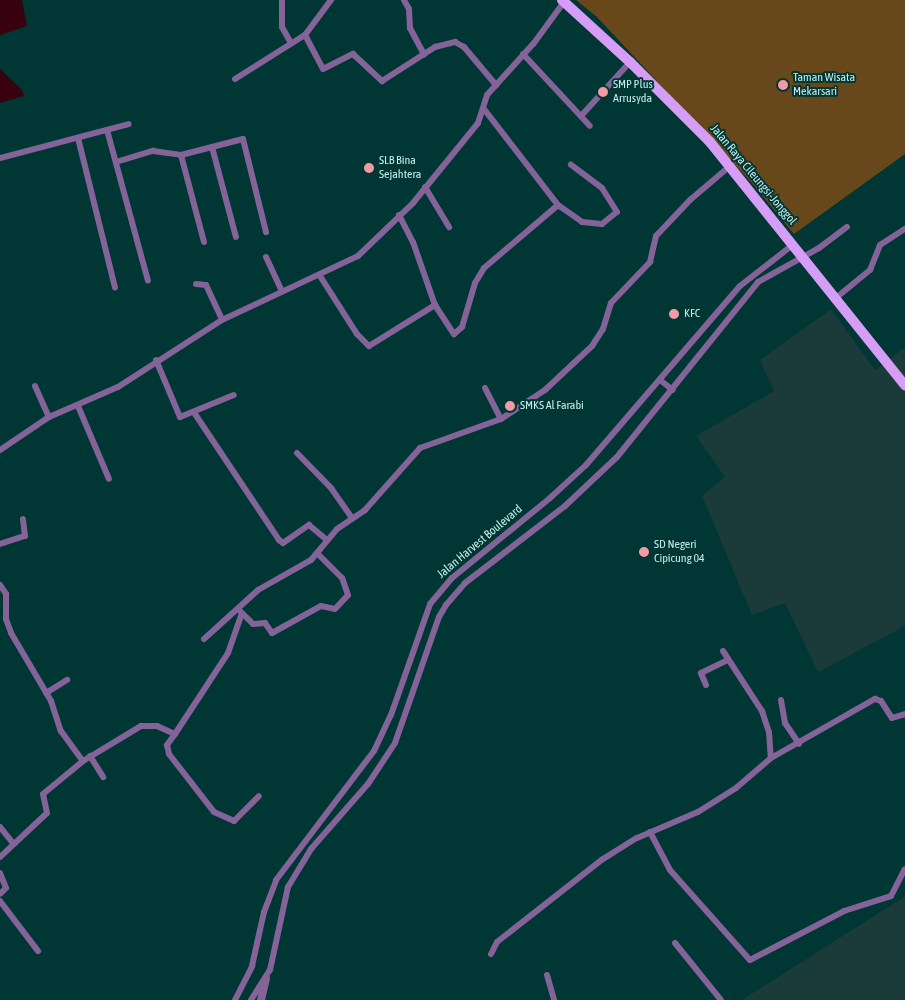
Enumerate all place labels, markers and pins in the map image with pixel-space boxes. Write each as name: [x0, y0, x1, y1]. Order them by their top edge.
place label: Taman Wisata Mekarsari: [793, 71, 855, 99]
place label: SMP Plus Arrusyda: [613, 78, 653, 106]
marker: Taman Wisata Mekarsari: [777, 79, 789, 91]
marker: SMP Plus Arrusyda: [597, 86, 609, 98]
place label: SLB Bina Sejahtera: [379, 154, 421, 182]
marker: SLB Bina Sejahtera: [363, 162, 375, 174]
place label: KFC: [684, 307, 700, 321]
marker: KFC: [668, 308, 680, 320]
place label: SMKS Al Farabi: [520, 399, 584, 413]
marker: SMKS Al Farabi: [504, 400, 516, 412]
place label: SD Negeri Cipicung 04: [654, 538, 705, 566]
marker: SD Negeri Cipicung 04: [638, 546, 650, 558]

